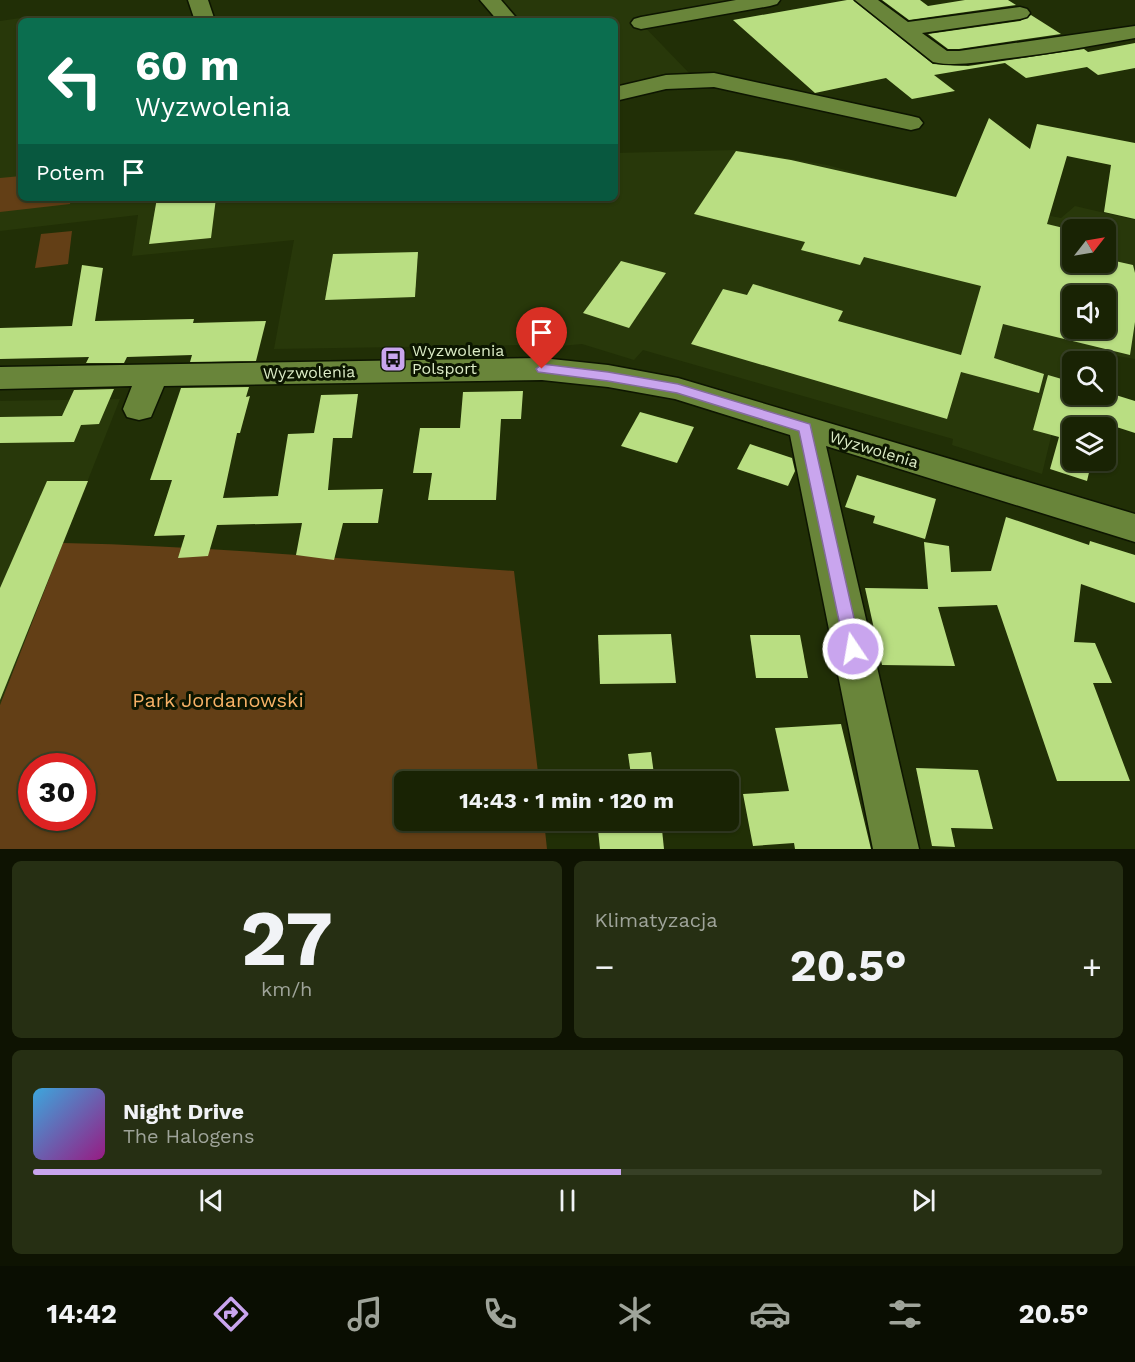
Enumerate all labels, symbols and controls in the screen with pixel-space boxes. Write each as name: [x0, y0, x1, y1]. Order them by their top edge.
text: 60 m: [135, 41, 239, 90]
icon: left: [36, 42, 114, 120]
text: Wyzwolenia: [135, 91, 291, 123]
icon: arrive: [117, 156, 150, 189]
text: Potem: [36, 160, 105, 185]
north arrow: [1062, 219, 1116, 273]
map controls: [1062, 219, 1116, 471]
button: sound: [1062, 285, 1116, 339]
pin: [516, 307, 567, 369]
icon: arrive: [525, 316, 558, 349]
place label: Wyzwolenia Polsport: [412, 341, 504, 378]
bus stop icon: Wyzwolenia Polsport: [378, 344, 408, 374]
button: search: [1062, 351, 1116, 405]
street label: Wyzwolenia: [263, 362, 355, 383]
button: layers: [1062, 417, 1116, 471]
street label: Wyzwolenia: [827, 427, 921, 472]
position arrow: [821, 617, 885, 681]
park label: Park Jordanowski: [132, 688, 304, 712]
speed limit sign: 30: [18, 753, 96, 831]
text: 14:43 · 1 min · 120 m: [459, 788, 674, 813]
text: 27: [241, 892, 333, 984]
text: Klimatyzacja: [595, 908, 718, 932]
text: 20.5°: [790, 939, 907, 992]
text: −: [595, 947, 614, 986]
text: +: [1082, 947, 1102, 986]
text: km/h: [261, 977, 313, 1001]
text: Night Drive: [123, 1099, 244, 1124]
text: The Halogens: [123, 1124, 255, 1148]
icon: previous: [195, 1184, 228, 1217]
icon: pause: [551, 1184, 584, 1217]
icon: next: [907, 1184, 940, 1217]
icon: directions: [210, 1293, 252, 1335]
icon: music: [344, 1293, 386, 1335]
icon: phone: [479, 1293, 521, 1335]
icon: climate: [614, 1293, 656, 1335]
icon: car: [749, 1293, 791, 1335]
icon: filters: [884, 1293, 926, 1335]
text: 14:42: [46, 1298, 117, 1330]
text: 20.5°: [1018, 1298, 1089, 1330]

